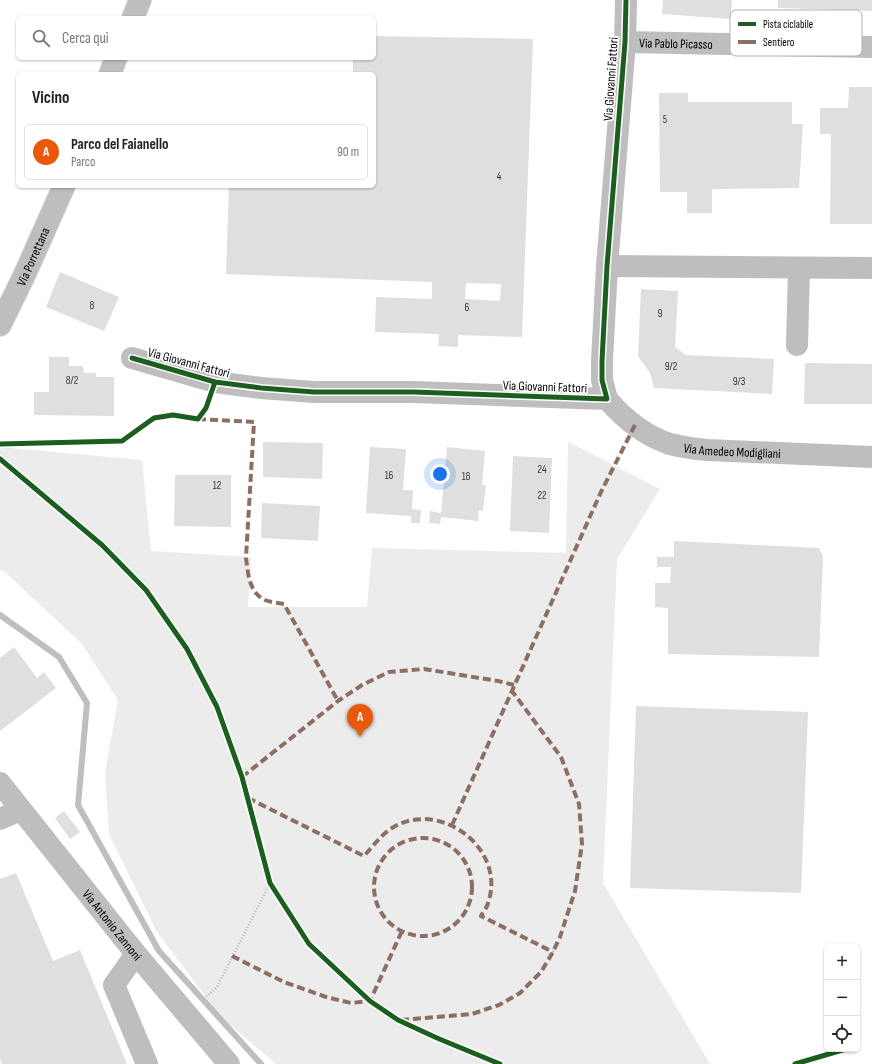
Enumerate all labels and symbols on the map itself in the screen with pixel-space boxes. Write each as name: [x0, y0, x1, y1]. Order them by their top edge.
legend: [730, 10, 862, 56]
text: Pista ciclabile: [763, 18, 813, 31]
street label: Via Pablo Picasso: [639, 35, 713, 53]
text: Sentiero: [763, 36, 795, 49]
street label: Via Giovanni Fattori: [600, 37, 622, 122]
house number: 5: [663, 113, 667, 126]
house number: 4: [497, 170, 502, 183]
street label: Via Porrettana: [13, 225, 54, 289]
house number: 8: [90, 299, 95, 312]
house number: 6: [465, 301, 470, 314]
house number: 9: [658, 307, 663, 320]
street label: Via Giovanni Fattori: [146, 344, 231, 382]
house number: 9/2: [665, 360, 678, 373]
house number: 8/2: [66, 374, 79, 387]
house number: 9/3: [733, 375, 746, 388]
street label: Via Giovanni Fattori: [503, 378, 587, 396]
street label: Via Amedeo Modigliani: [682, 440, 781, 462]
house number: 24: [537, 463, 547, 476]
your location: [430, 464, 450, 484]
house number: 16: [385, 469, 394, 482]
house number: 18: [462, 470, 471, 483]
house number: 12: [213, 479, 222, 492]
house number: 22: [537, 489, 547, 502]
pin: A: [347, 704, 373, 737]
street label: Via Antonio Zannoni: [79, 886, 145, 964]

